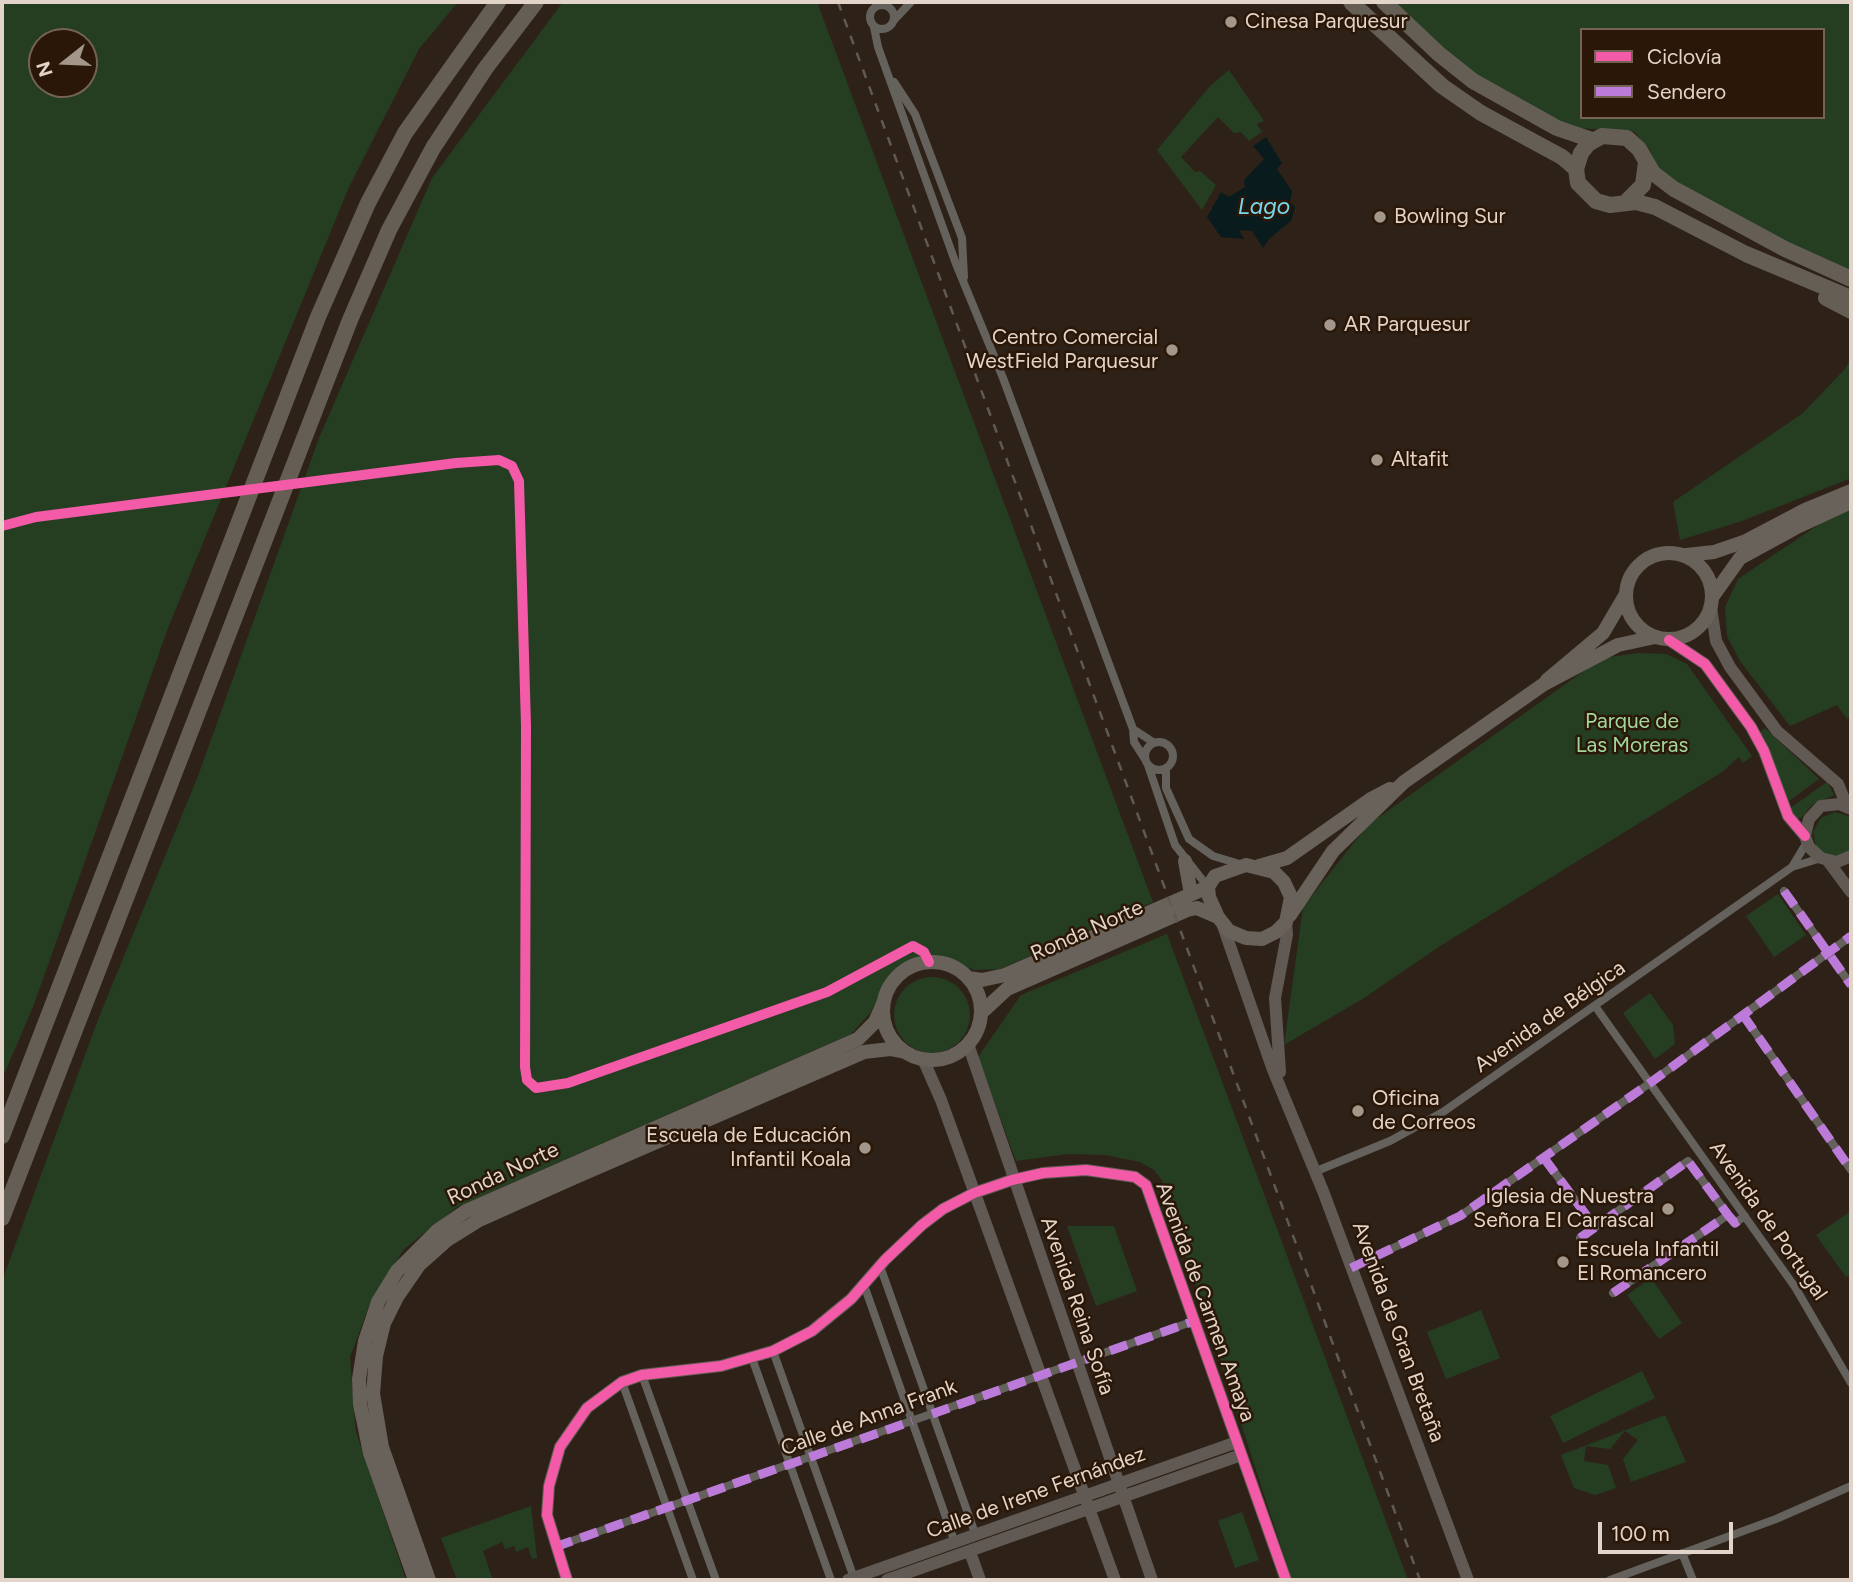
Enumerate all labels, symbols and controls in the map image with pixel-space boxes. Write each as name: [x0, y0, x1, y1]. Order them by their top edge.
place label: Cinesa Parquesur: [1245, 9, 1408, 35]
marker: Cinesa Parquesur: [1223, 14, 1239, 30]
north arrow: [28, 28, 98, 98]
legend: [1580, 28, 1825, 119]
text: Ciclovía: [1647, 44, 1721, 69]
text: N: [31, 58, 58, 80]
text: Sendero: [1647, 79, 1726, 104]
water label: Lago: [1238, 193, 1290, 221]
place label: Bowling Sur: [1394, 204, 1506, 230]
marker: Bowling Sur: [1372, 209, 1388, 225]
place label: AR Parquesur: [1344, 312, 1470, 338]
marker: AR Parquesur: [1322, 317, 1338, 333]
place label: Centro Comercial WestField Parquesur: [966, 325, 1158, 375]
marker: Centro Comercial WestField Parquesur: [1164, 342, 1180, 358]
place label: Altafit: [1391, 447, 1449, 473]
marker: Altafit: [1369, 452, 1385, 468]
park label: Parque de Las Moreras: [1576, 709, 1688, 759]
street label: Ronda Norte: [1027, 895, 1147, 967]
street label: Avenida de Bélgica: [1470, 956, 1630, 1078]
place label: Oficina de Correos: [1372, 1086, 1476, 1136]
marker: Oficina de Correos: [1350, 1103, 1366, 1119]
place label: Escuela de Educación Infantil Koala: [646, 1123, 851, 1173]
street label: Ronda Norte: [443, 1137, 563, 1211]
street label: Avenida de Portugal: [1704, 1137, 1832, 1305]
marker: Escuela de Educación Infantil Koala: [857, 1140, 873, 1156]
street label: Avenida de Carmen Amaya: [1150, 1179, 1260, 1425]
place label: Iglesia de Nuestra Señora El Carrascal: [1473, 1184, 1654, 1234]
marker: Iglesia de Nuestra Señora El Carrascal: [1660, 1201, 1676, 1217]
street label: Avenida Reina Sofía: [1035, 1214, 1119, 1398]
street label: Avenida de Gran Bretaña: [1346, 1218, 1450, 1446]
place label: Escuela Infantil El Romancero: [1577, 1237, 1719, 1287]
marker: Escuela Infantil El Romancero: [1555, 1254, 1571, 1270]
street label: Calle de Anna Frank: [778, 1374, 960, 1462]
street label: Calle de Irene Fernández: [923, 1442, 1149, 1544]
scale bar: [1601, 1508, 1736, 1552]
text: 100 m: [1611, 1521, 1670, 1546]

